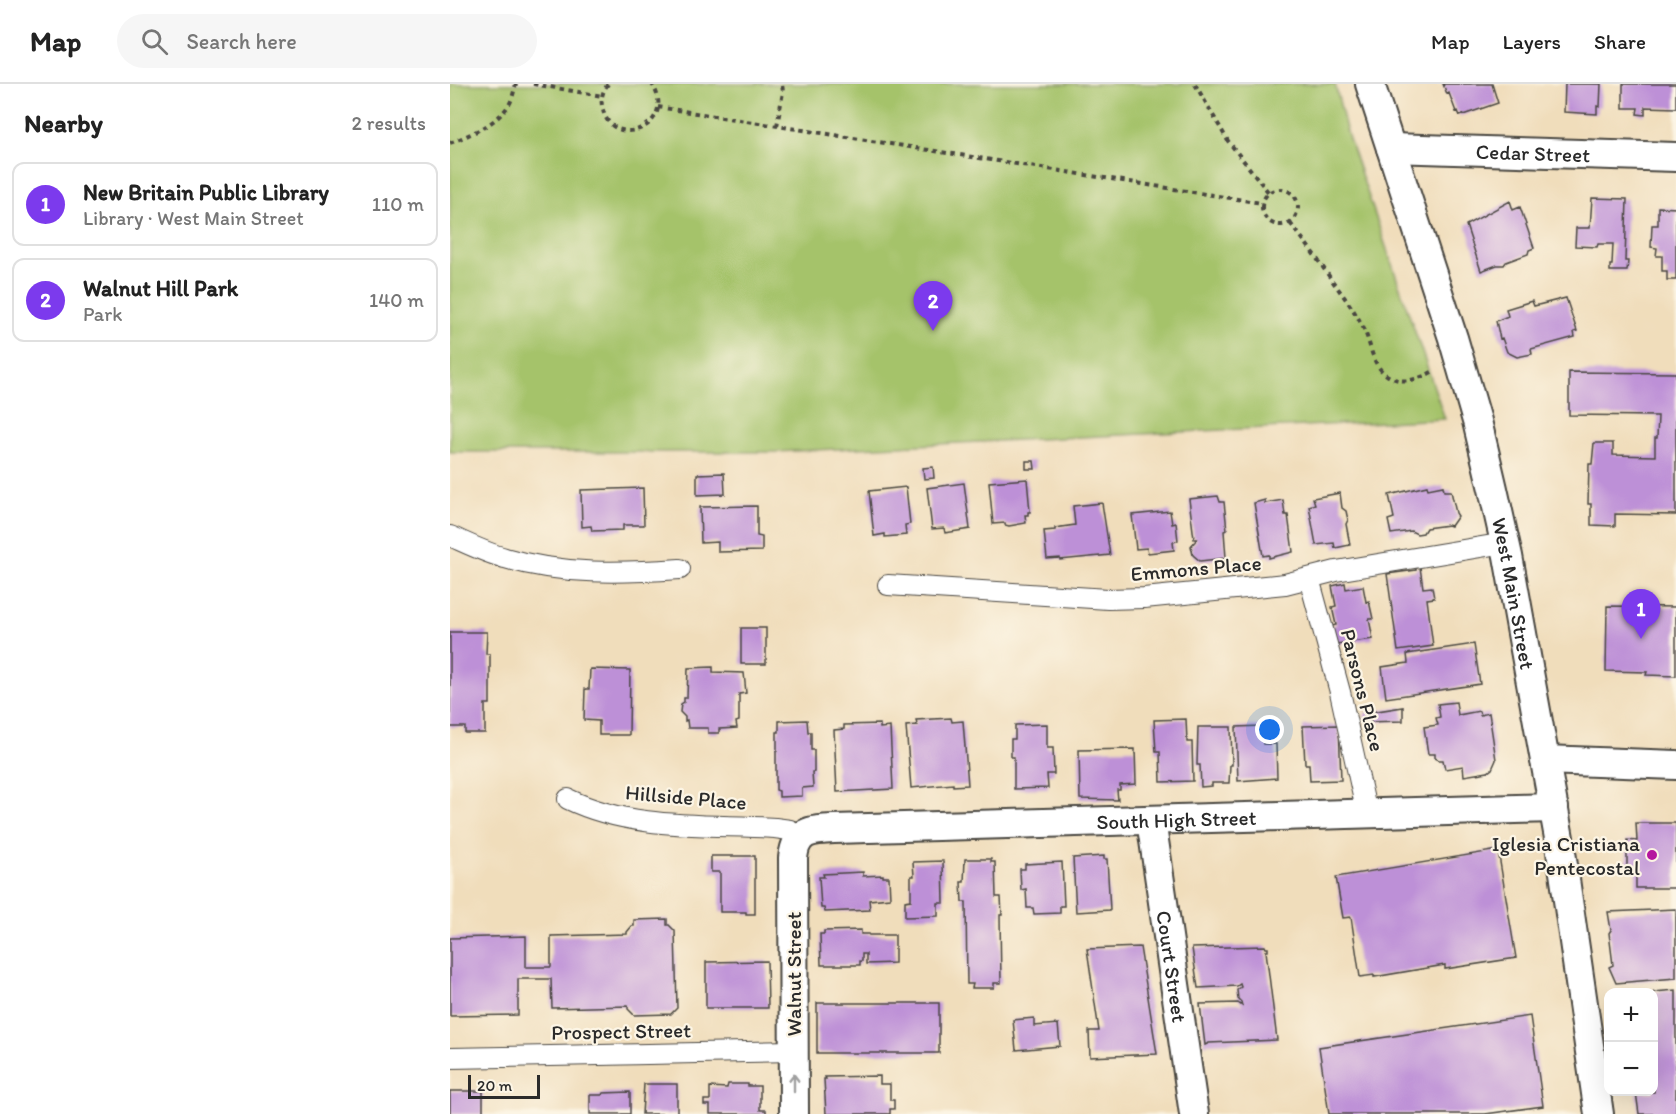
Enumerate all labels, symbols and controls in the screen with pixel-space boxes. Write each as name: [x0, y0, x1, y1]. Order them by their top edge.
search box: [117, 14, 537, 68]
text: Map: [30, 24, 81, 58]
icon: search: [138, 25, 171, 58]
text: Search here: [186, 28, 297, 55]
text: Map: [1431, 29, 1470, 54]
text: Layers: [1503, 29, 1561, 54]
text: Share: [1594, 29, 1646, 54]
text: Nearby: [24, 107, 103, 139]
text: 2 results: [352, 111, 426, 135]
street label: Cedar Street: [1475, 138, 1591, 167]
text: New Britain Public Library: [83, 179, 329, 206]
text: 1: [41, 192, 50, 216]
text: 110 m: [372, 192, 424, 216]
text: Library · West Main Street: [83, 206, 304, 230]
text: Walnut Hill Park: [83, 275, 238, 302]
pin: 2: [914, 282, 952, 331]
text: 2: [40, 288, 51, 312]
text: 140 m: [369, 288, 424, 312]
text: Park: [83, 302, 122, 326]
street label: West Main Street: [1487, 515, 1541, 671]
street label: Emmons Place: [1130, 550, 1262, 586]
pin: 1: [1622, 590, 1660, 639]
street label: Parsons Place: [1336, 626, 1390, 754]
your location: [1255, 715, 1284, 744]
street label: Hillside Place: [624, 779, 748, 815]
street label: South High Street: [1096, 804, 1257, 834]
place label: Iglesia Cristiana Pentecostal: [1492, 831, 1640, 880]
marker: Iglesia Cristiana Pentecostal: [1645, 848, 1659, 862]
street label: Court Street: [1152, 909, 1193, 1024]
street label: Walnut Street: [781, 911, 806, 1037]
map controls: [1604, 988, 1658, 1096]
button: +: [1604, 988, 1658, 1042]
street label: Prospect Street: [551, 1017, 691, 1045]
button: −: [1604, 1042, 1658, 1096]
scale bar: [468, 1072, 540, 1100]
one-way arrow: [788, 1073, 800, 1093]
text: 20 m: [477, 1076, 512, 1095]

